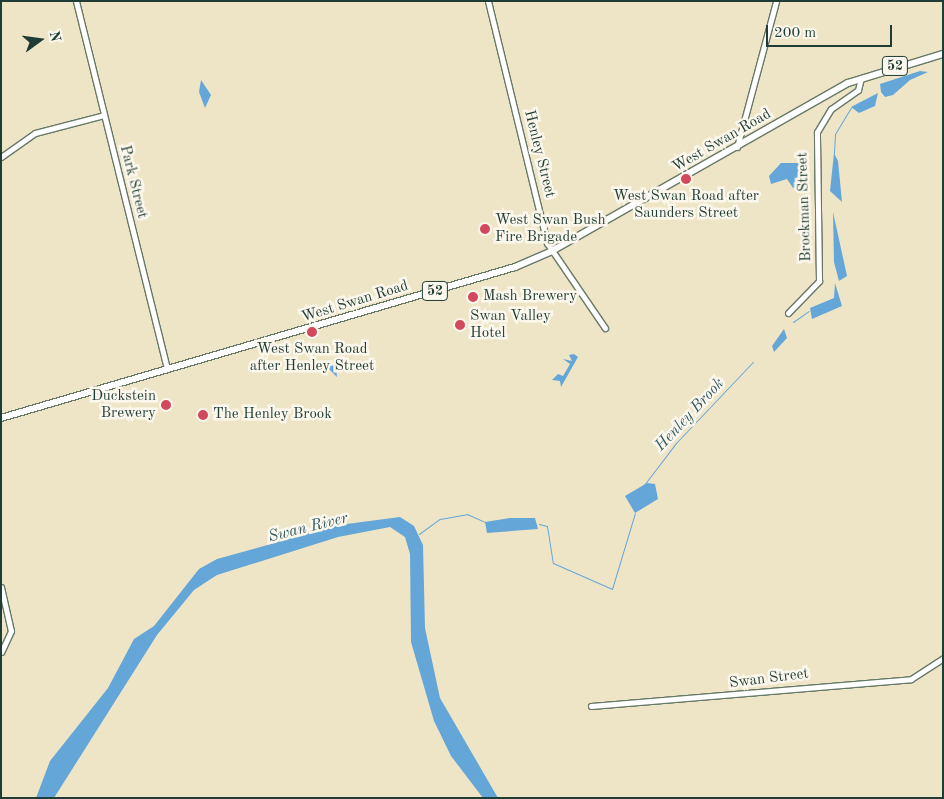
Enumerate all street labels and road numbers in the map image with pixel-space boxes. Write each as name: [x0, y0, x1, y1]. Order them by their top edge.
road number: 52: [881, 54, 909, 78]
street label: West Swan Road: [669, 105, 775, 177]
street label: Henley Street: [519, 108, 559, 200]
street label: Park Street: [115, 144, 151, 220]
street label: Brockman Street: [794, 152, 816, 262]
street label: West Swan Road: [299, 277, 411, 327]
road number: 52: [421, 280, 449, 302]
street label: Swan Street: [728, 665, 810, 693]

